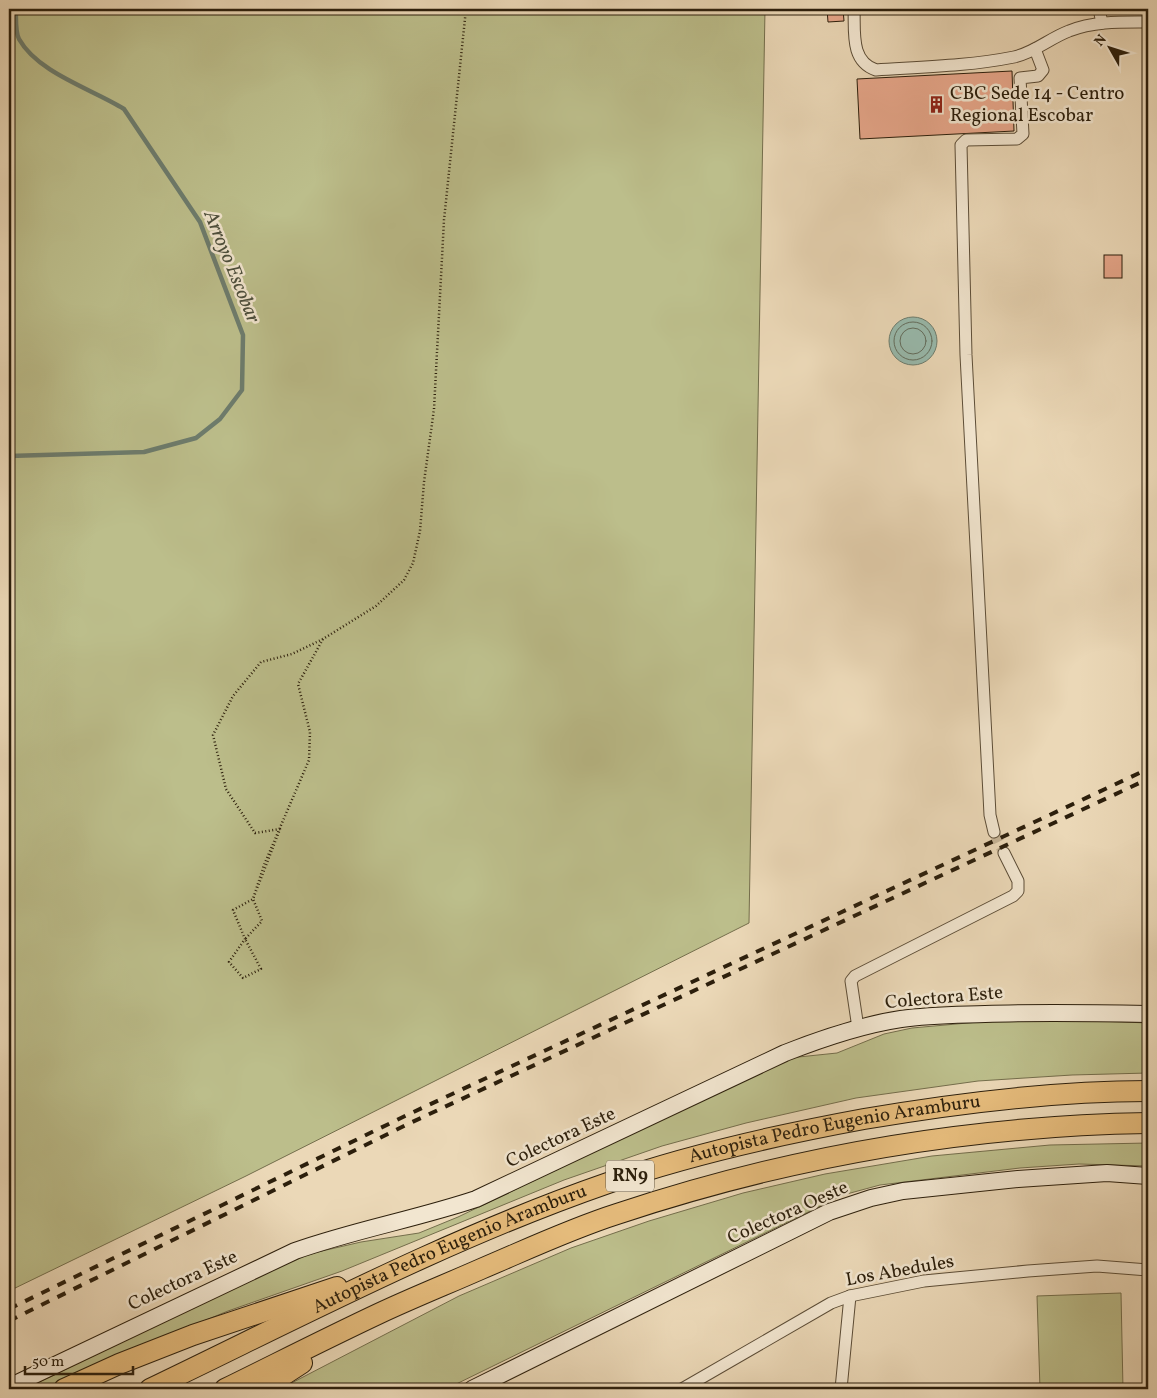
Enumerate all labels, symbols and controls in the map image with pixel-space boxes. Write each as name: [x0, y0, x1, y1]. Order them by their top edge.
north arrow: [1084, 22, 1134, 72]
text: N: [1090, 31, 1112, 51]
place label: CBC Sede 14 - Centro Regional Escobar: [950, 81, 1124, 129]
building icon: CBC Sede 14 - Centro Regional Escobar: [926, 95, 946, 115]
water label: Arroyo Escobar: [195, 205, 267, 328]
street label: Colectora Este: [884, 980, 1004, 1016]
street label: Autopista Pedro Eugenio Aramburu: [686, 1089, 982, 1170]
street label: Colectora Este: [502, 1101, 620, 1175]
road number: RN9: [606, 1160, 654, 1192]
street label: Colectora Oeste: [723, 1175, 853, 1251]
street label: Autopista Pedro Eugenio Aramburu: [309, 1179, 591, 1321]
street label: Colectora Este: [124, 1244, 242, 1318]
street label: Los Abedules: [844, 1249, 956, 1293]
scale bar: [25, 1343, 132, 1375]
text: 50 m: [32, 1352, 64, 1373]

